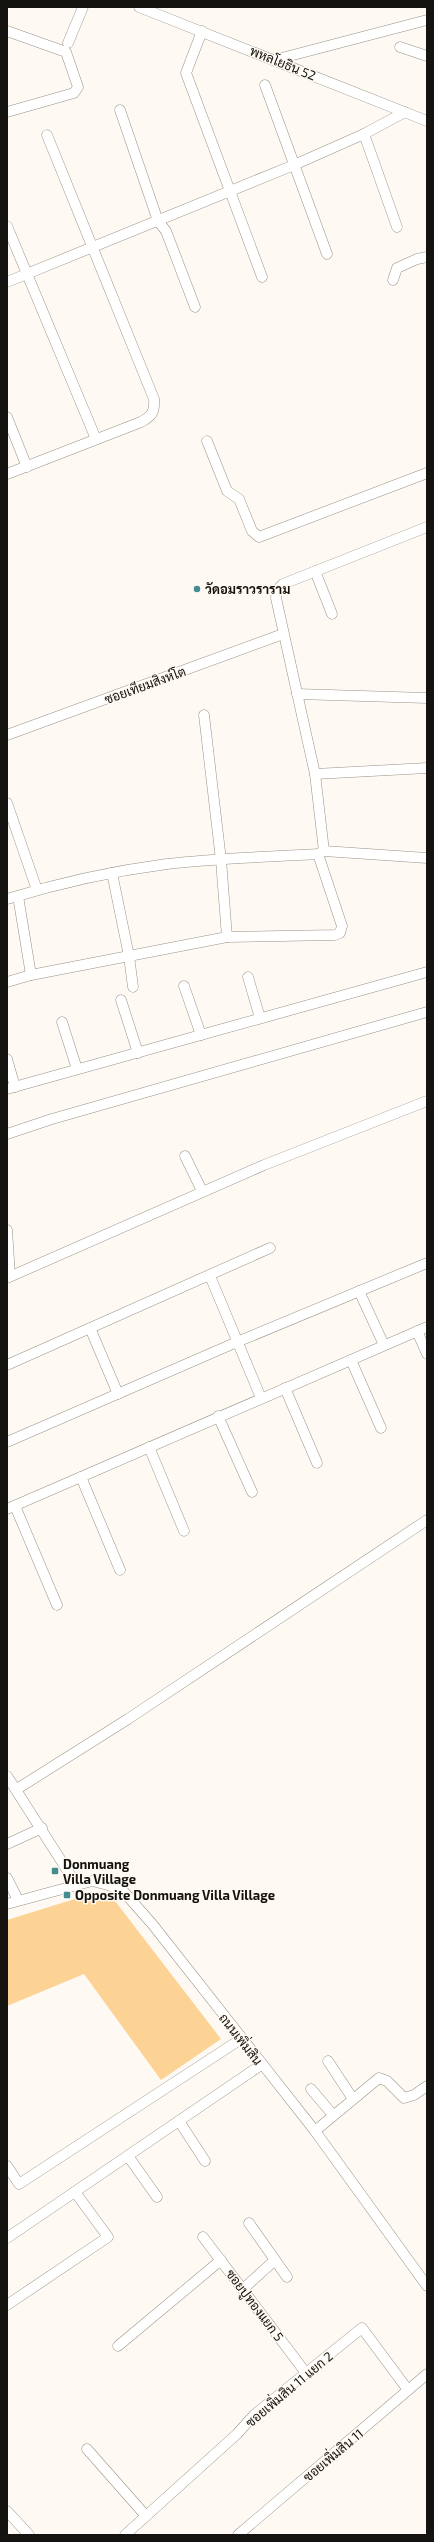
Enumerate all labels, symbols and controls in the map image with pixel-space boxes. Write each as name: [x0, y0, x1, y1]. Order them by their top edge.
street label: พหลโยธิน 52: [248, 42, 318, 84]
place label: วัดอมราวราราม: [205, 581, 290, 597]
marker: วัดอมราวราราม: [192, 584, 202, 594]
street label: ซอยเทียมสิงห์โต: [102, 662, 188, 707]
place label: Donmuang Villa Village: [63, 1856, 136, 1887]
marker: Donmuang Villa Village: [50, 1866, 60, 1876]
place label: Opposite Donmuang Villa Village: [75, 1887, 275, 1903]
marker: Opposite Donmuang Villa Village: [62, 1890, 72, 1900]
street label: ถนนเพิ่มสิน: [216, 2008, 269, 2068]
street label: ซอยปูทองแยก 5: [221, 2266, 287, 2345]
street label: ซอยเพิ่มสิน 11 แยก 2: [240, 2345, 336, 2430]
street label: ซอยเพิ่มสิน 11: [298, 2423, 366, 2485]

